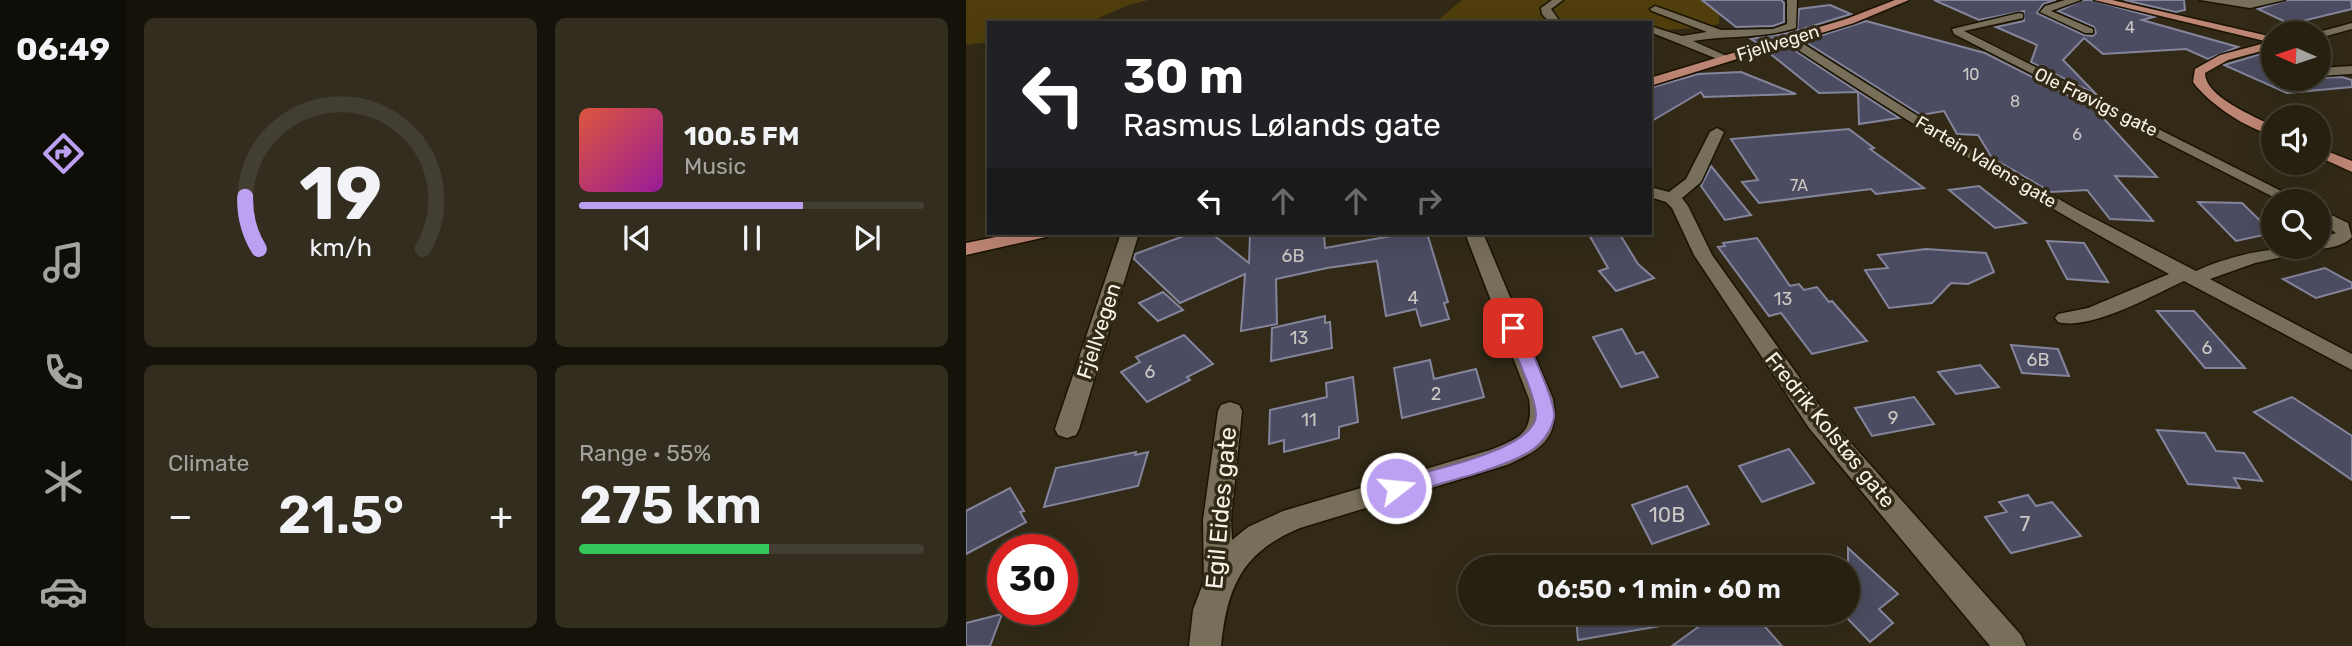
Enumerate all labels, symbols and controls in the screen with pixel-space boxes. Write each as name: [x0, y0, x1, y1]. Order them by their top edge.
house number: 4: [2125, 18, 2135, 37]
street label: Fjellvegen: [1734, 20, 1822, 66]
north arrow: [2261, 21, 2331, 91]
map controls: [2261, 21, 2331, 259]
text: 06:49: [16, 30, 110, 68]
text: 30 m: [1123, 47, 1244, 105]
icon: left: [1008, 49, 1099, 140]
street label: Ole Frøvigs gate: [2031, 63, 2161, 141]
house number: 10: [1962, 65, 1980, 84]
house number: 8: [2010, 92, 2020, 111]
button: sound: [2261, 105, 2331, 175]
text: Rasmus Lølands gate: [1123, 106, 1441, 144]
street label: Fartein Valens gate: [1912, 111, 2060, 213]
text: 100.5 FM: [684, 121, 799, 152]
house number: 6: [2072, 125, 2082, 144]
icon: directions: [39, 129, 88, 178]
text: 19: [299, 151, 382, 237]
text: Music: [684, 152, 746, 180]
house number: 7A: [1790, 176, 1808, 195]
icon: left: [1191, 182, 1229, 220]
icon: ahead: [1264, 182, 1302, 220]
icon: ahead: [1337, 182, 1375, 220]
icon: right: [1410, 182, 1448, 220]
button: search: [2261, 189, 2331, 259]
icon: previous: [618, 219, 656, 257]
icon: pause: [733, 219, 771, 257]
icon: next: [848, 219, 886, 257]
text: km/h: [309, 233, 372, 262]
icon: music: [39, 238, 88, 287]
house number: 6B: [1282, 245, 1304, 267]
street label: Fjellvegen: [1071, 280, 1126, 382]
house number: 4: [1407, 287, 1419, 309]
house number: 13: [1774, 288, 1792, 310]
pin: [1483, 298, 1543, 358]
icon: arrive: [1494, 309, 1532, 347]
house number: 13: [1290, 327, 1308, 349]
house number: 6: [2202, 337, 2213, 359]
street label: Fredrik Kolstøs gate: [1760, 347, 1901, 512]
icon: phone: [39, 348, 88, 397]
house number: 6B: [2027, 349, 2049, 371]
house number: 6: [1145, 361, 1156, 383]
house number: 2: [1431, 383, 1441, 405]
house number: 9: [1888, 407, 1898, 429]
house number: 11: [1301, 409, 1317, 431]
street label: Egil Eides gate: [1200, 426, 1242, 590]
text: Range · 55%: [579, 439, 711, 467]
text: Climate: [168, 449, 249, 477]
position arrow: [1359, 451, 1433, 525]
icon: climate: [39, 457, 88, 506]
text: 275 km: [579, 474, 762, 536]
text: 21.5°: [278, 484, 404, 546]
text: −: [168, 493, 193, 539]
text: +: [489, 493, 513, 539]
house number: 10B: [1649, 502, 1685, 527]
house number: 7: [2020, 511, 2031, 536]
speed limit sign: 30: [987, 534, 1078, 625]
icon: car: [39, 567, 88, 616]
text: 06:50 · 1 min · 60 m: [1537, 574, 1781, 605]

